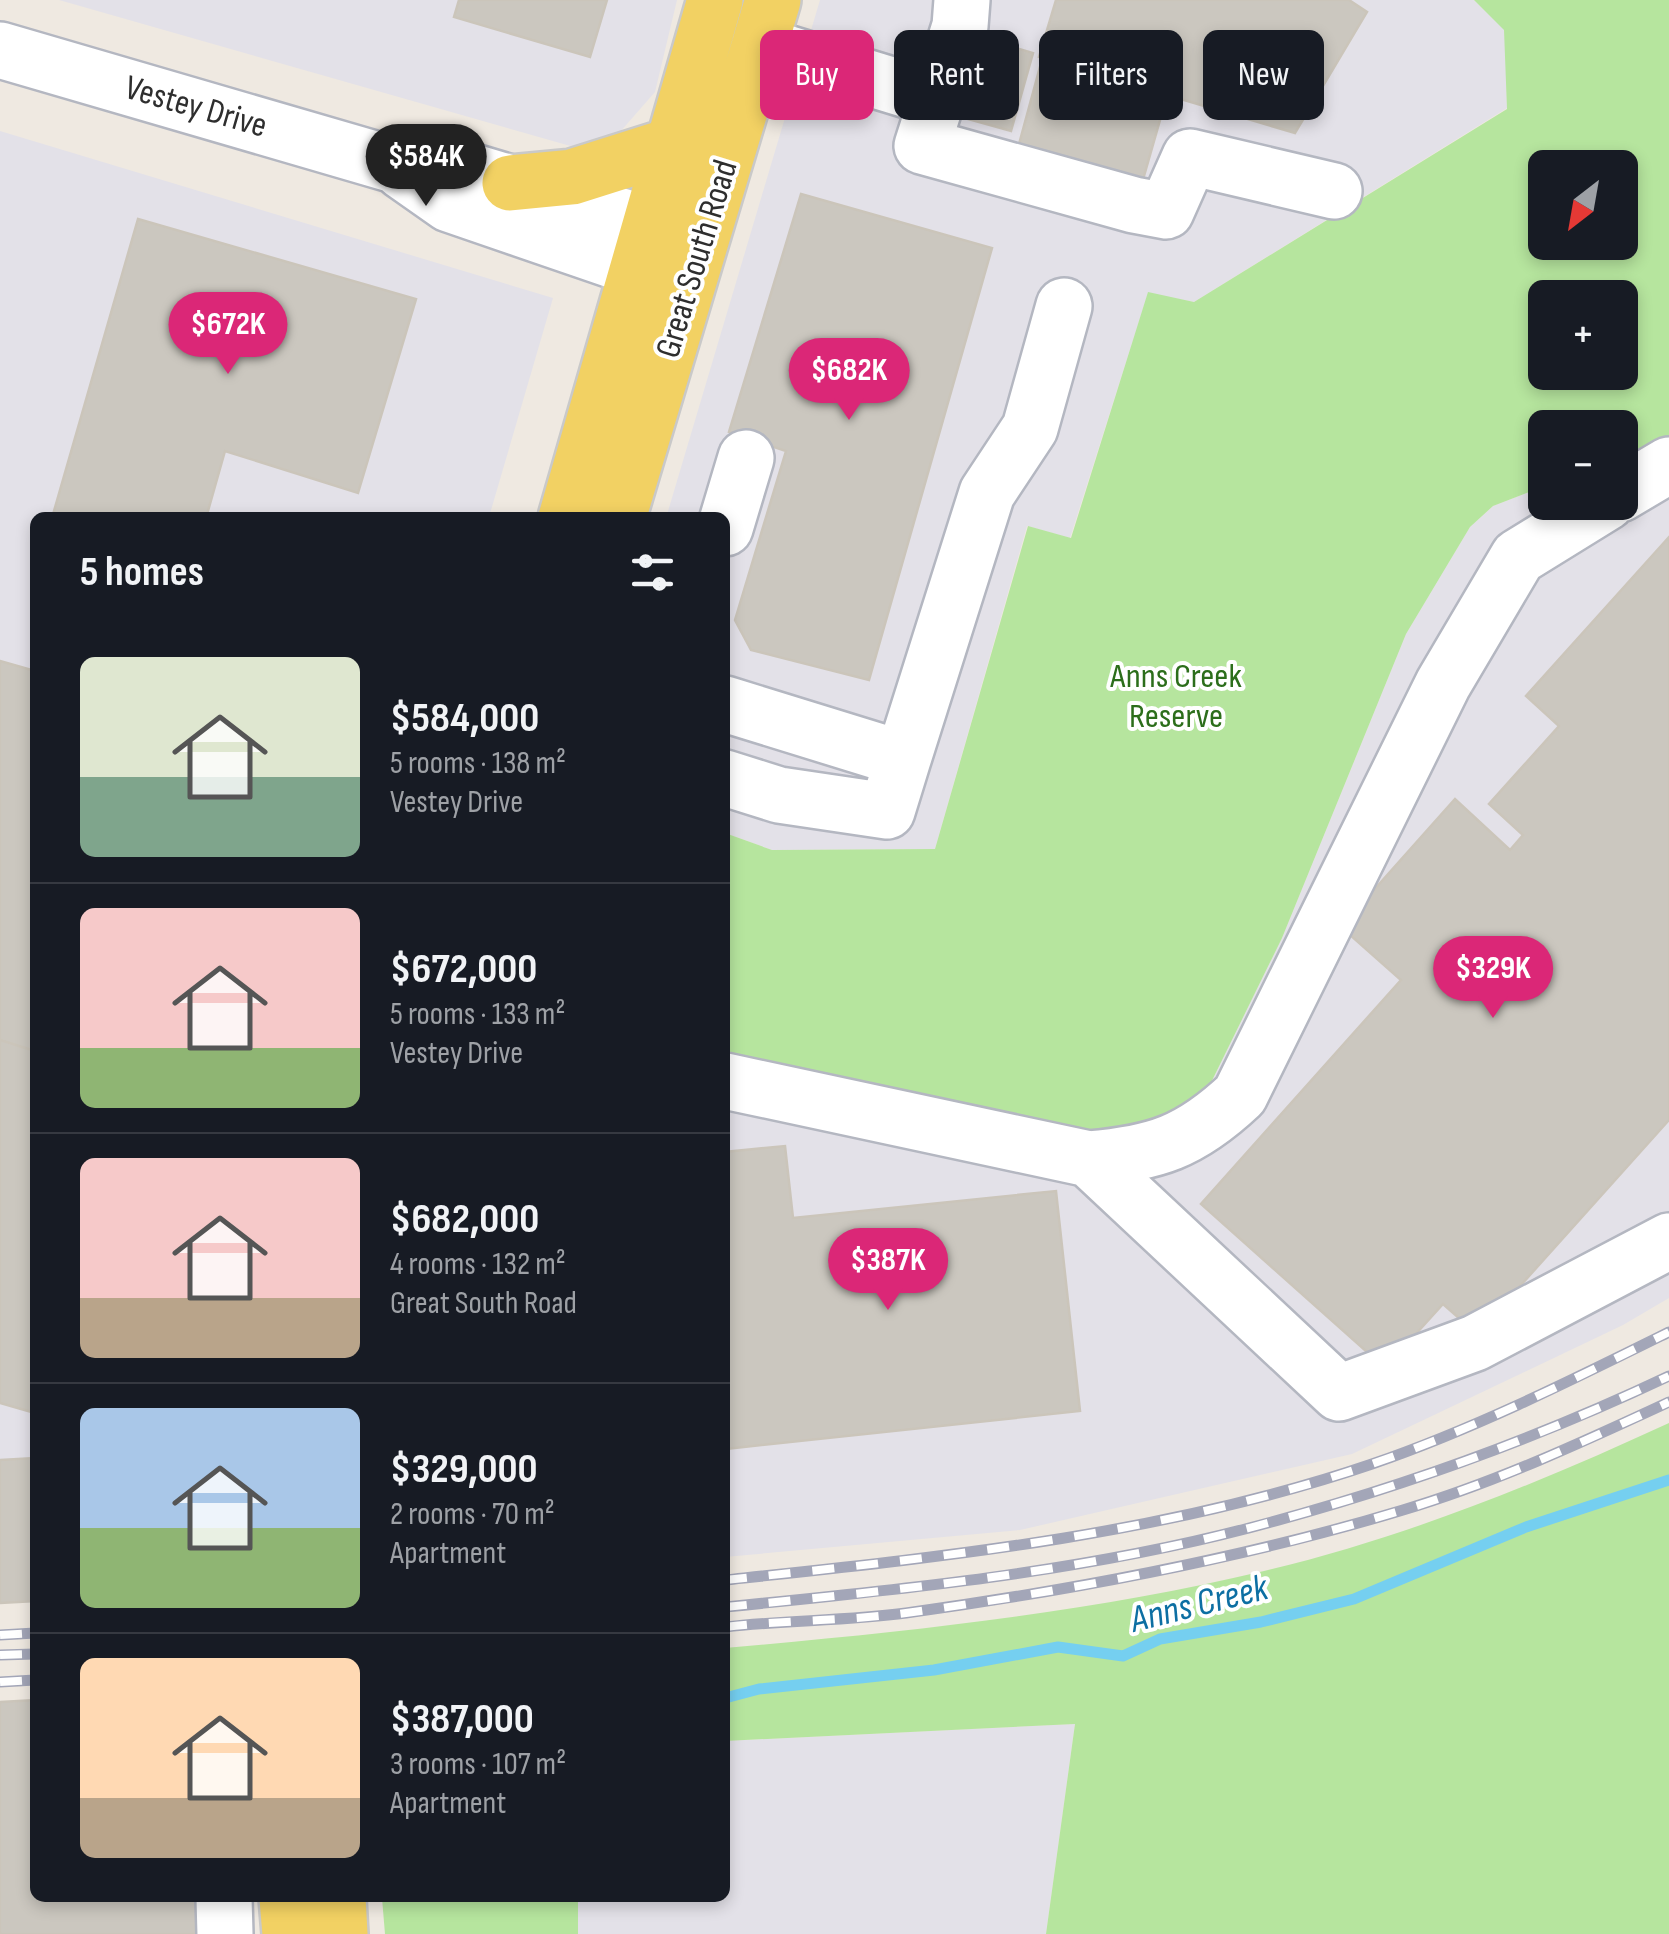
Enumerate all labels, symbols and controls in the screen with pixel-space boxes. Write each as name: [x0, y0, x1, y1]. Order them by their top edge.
chip: Buy: [760, 30, 874, 120]
chip: Rent: [894, 30, 1019, 120]
chip: Filters: [1039, 30, 1183, 120]
chip: New: [1203, 30, 1324, 120]
street label: Vestey Drive: [120, 66, 272, 148]
pin: $584K: [356, 124, 496, 209]
text: $584K: [388, 137, 464, 176]
north arrow: [1528, 150, 1638, 260]
map controls: [1528, 150, 1638, 520]
street label: Great South Road: [647, 155, 747, 363]
button: +: [1528, 280, 1638, 390]
pin: $672K: [158, 292, 298, 377]
text: $672K: [190, 305, 266, 344]
pin: $682K: [779, 338, 919, 423]
text: $682K: [811, 351, 887, 390]
button: −: [1528, 410, 1638, 520]
icon: filters: [625, 545, 680, 600]
text: 5 homes: [80, 547, 204, 598]
park label: Anns Creek Reserve: [1109, 655, 1242, 738]
text: $584,000: [390, 693, 539, 744]
icon: home: [160, 697, 280, 817]
text: 5 rooms · 138 m²: [390, 744, 566, 783]
text: Vestey Drive: [390, 783, 523, 822]
pin: $329K: [1423, 936, 1563, 1021]
text: $672,000: [390, 944, 537, 995]
icon: home: [160, 948, 280, 1068]
text: $329K: [1455, 949, 1531, 988]
text: 5 rooms · 133 m²: [390, 995, 565, 1034]
text: Vestey Drive: [390, 1034, 523, 1073]
text: $682,000: [390, 1194, 539, 1245]
icon: home: [160, 1198, 280, 1318]
pin: $387K: [818, 1228, 958, 1313]
text: $387K: [850, 1241, 926, 1280]
text: 4 rooms · 132 m²: [390, 1245, 566, 1284]
text: Great South Road: [390, 1284, 577, 1323]
text: $329,000: [390, 1444, 537, 1495]
icon: home: [160, 1448, 280, 1568]
text: 2 rooms · 70 m²: [390, 1495, 555, 1534]
text: Apartment: [390, 1534, 506, 1573]
water label: Anns Creek: [1124, 1565, 1274, 1643]
text: $387,000: [390, 1694, 534, 1745]
icon: home: [160, 1698, 280, 1818]
text: 3 rooms · 107 m²: [390, 1745, 566, 1784]
text: Apartment: [390, 1784, 506, 1823]

